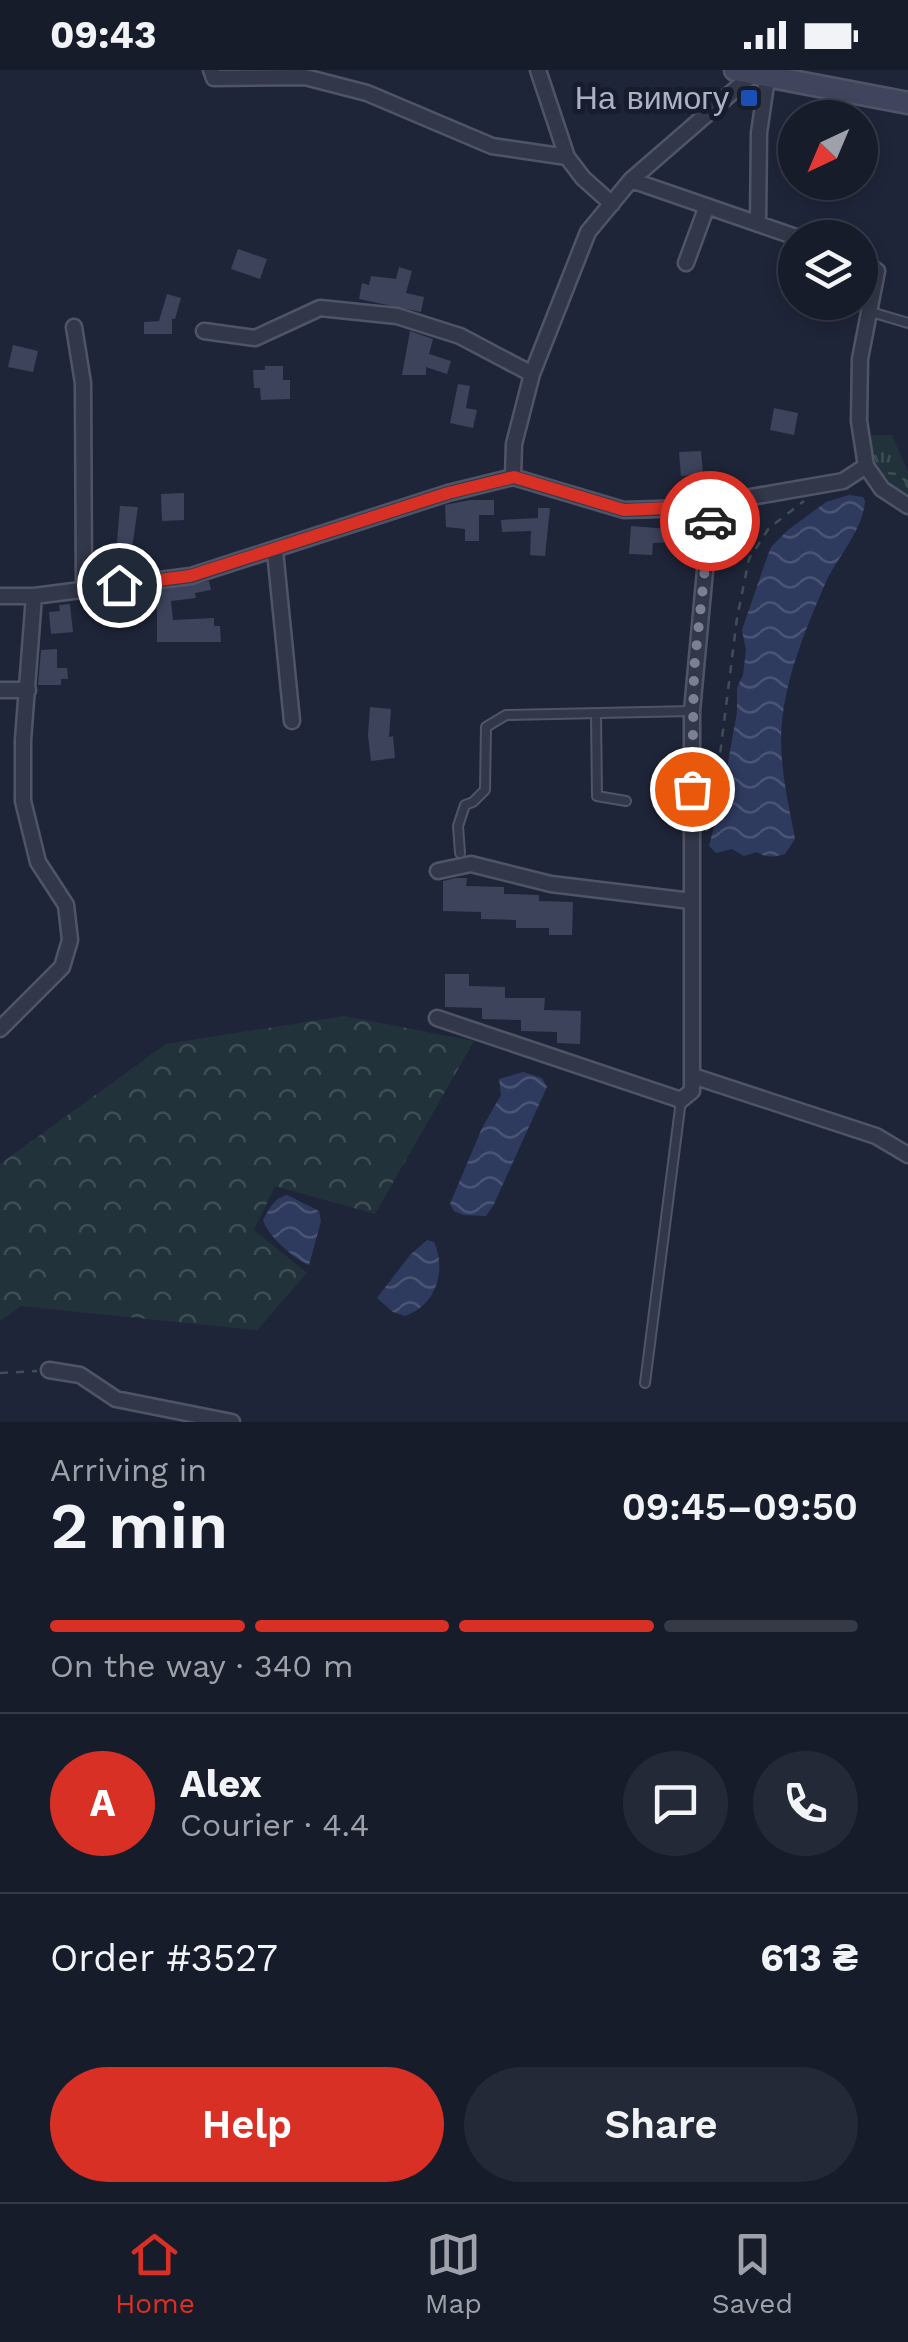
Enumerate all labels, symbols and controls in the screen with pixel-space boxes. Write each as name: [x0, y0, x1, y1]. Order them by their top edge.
text: 09:43: [50, 13, 156, 57]
place label: На вимогу: [575, 79, 729, 117]
marker: На вимогу: [738, 87, 760, 109]
north arrow: [778, 100, 878, 200]
map controls: [778, 100, 878, 320]
button: layers: [778, 220, 878, 320]
courier: [660, 471, 760, 571]
icon: car: [683, 494, 738, 549]
pin: [77, 543, 162, 628]
icon: home: [92, 558, 147, 613]
pin: [650, 747, 735, 832]
icon: bag: [665, 762, 720, 817]
text: Arriving in: [50, 1451, 207, 1489]
text: 09:45–09:50: [622, 1485, 858, 1529]
text: 2 min: [50, 1488, 228, 1564]
text: On the way · 340 m: [50, 1647, 354, 1685]
button: chat: [623, 1751, 728, 1856]
button: phone: [753, 1751, 858, 1856]
text: Alex: [180, 1762, 262, 1806]
text: A: [90, 1781, 115, 1825]
text: Courier · 4.4: [180, 1806, 369, 1844]
text: Order #3527: [50, 1936, 278, 1980]
text: 613 ₴: [760, 1936, 858, 1980]
button: Help: [50, 2067, 444, 2182]
button: Share: [464, 2067, 858, 2182]
tab: Home: [115, 2227, 195, 2320]
tab: Map: [425, 2227, 482, 2320]
tab: Saved: [712, 2227, 793, 2320]

